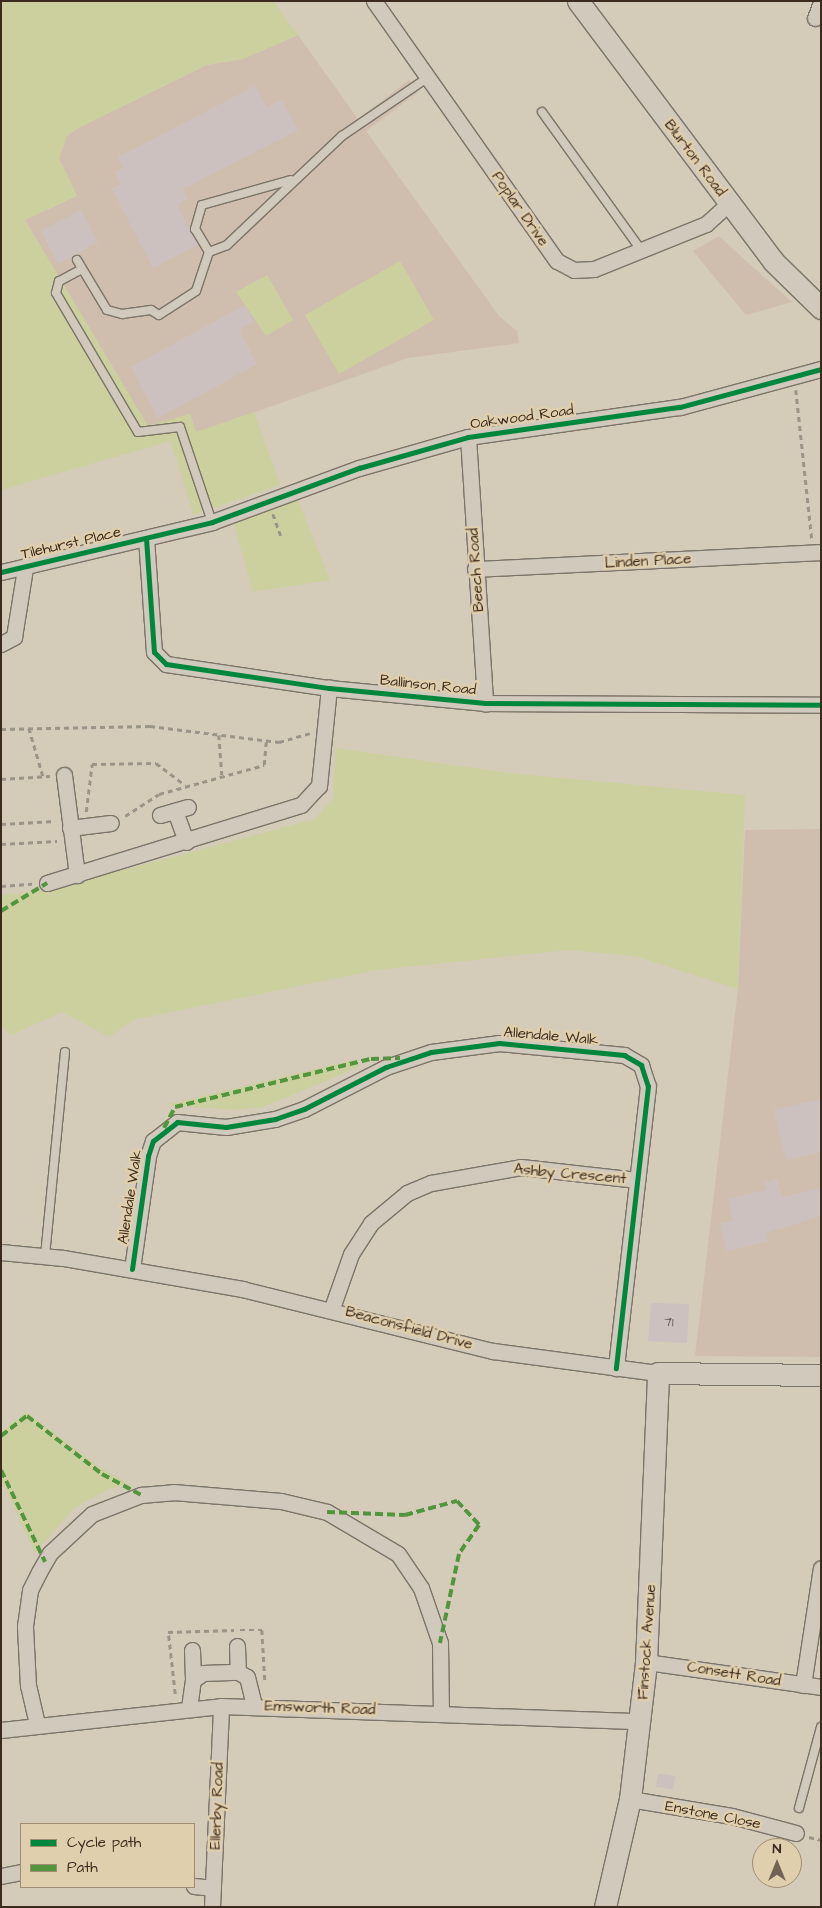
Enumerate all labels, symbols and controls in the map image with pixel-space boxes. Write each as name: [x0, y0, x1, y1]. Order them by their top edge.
street label: Blurton Road: [660, 116, 730, 200]
street label: Poplar Drive: [488, 168, 552, 250]
street label: Oakwood Road: [469, 401, 575, 433]
street label: Tilehurst Place: [19, 523, 123, 563]
street label: Beech Road: [464, 527, 488, 613]
street label: Linden Place: [604, 550, 692, 572]
street label: Ballinson Road: [379, 671, 477, 699]
street label: Allendale Walk: [503, 1023, 599, 1049]
street label: Allendale Walk: [114, 1149, 146, 1245]
street label: Ashby Crescent: [513, 1160, 627, 1188]
street label: Beaconsfield Drive: [343, 1302, 475, 1354]
house number: 71: [665, 1316, 673, 1330]
street label: Finstock Avenue: [634, 1584, 660, 1700]
street label: Consett Road: [686, 1658, 782, 1690]
street label: Emsworth Road: [264, 1697, 376, 1719]
street label: Ellerby Road: [206, 1762, 228, 1850]
street label: Enstone Close: [664, 1797, 762, 1833]
legend: [20, 1823, 195, 1888]
text: Cycle path: [67, 1832, 141, 1853]
north arrow: [752, 1838, 802, 1888]
text: N: [773, 1839, 781, 1859]
text: Path: [67, 1857, 98, 1878]

